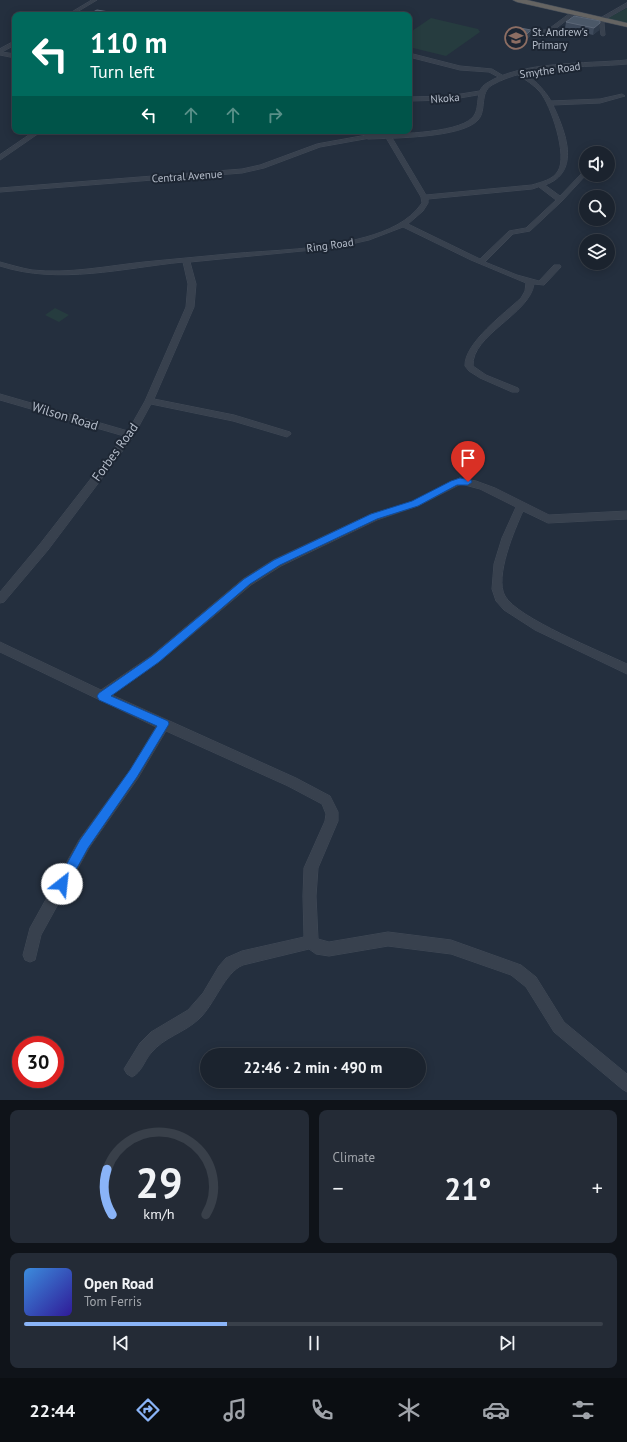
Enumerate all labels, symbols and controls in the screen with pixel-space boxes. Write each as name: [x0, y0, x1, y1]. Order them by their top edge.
text: 110 m: [90, 24, 167, 61]
school or university icon: St. Andrew's Primary: [503, 25, 529, 51]
place label: St. Andrew's Primary: [532, 25, 588, 52]
icon: left: [24, 28, 76, 80]
street label: Smythe Road: [519, 59, 581, 81]
text: Turn left: [90, 60, 155, 83]
street label: Nkoka: [430, 90, 460, 106]
icon: left: [138, 104, 160, 126]
icon: ahead: [180, 104, 202, 126]
icon: ahead: [222, 104, 244, 126]
icon: right: [264, 104, 286, 126]
map controls: [579, 146, 615, 270]
button: sound: [579, 146, 615, 182]
street label: Central Avenue: [151, 167, 223, 185]
button: search: [579, 190, 615, 226]
button: layers: [579, 234, 615, 270]
street label: Ring Road: [305, 235, 355, 255]
street label: Wilson Road: [30, 398, 100, 434]
street label: Forbes Road: [88, 419, 142, 485]
pin: [451, 441, 485, 482]
icon: arrive: [457, 447, 479, 469]
position arrow: [41, 863, 83, 905]
speed limit sign: 30: [12, 1036, 64, 1088]
text: 22:46 · 2 min · 490 m: [244, 1058, 382, 1077]
text: Climate: [333, 1149, 375, 1166]
text: 29: [136, 1155, 183, 1208]
text: 21°: [444, 1169, 491, 1208]
text: −: [333, 1174, 344, 1202]
text: +: [592, 1174, 603, 1202]
text: km/h: [144, 1203, 175, 1222]
text: Open Road: [84, 1274, 154, 1293]
text: Tom Ferris: [84, 1293, 142, 1310]
icon: previous: [110, 1332, 132, 1354]
icon: pause: [303, 1332, 325, 1354]
icon: next: [496, 1332, 518, 1354]
icon: directions: [134, 1396, 162, 1424]
icon: music: [221, 1396, 249, 1424]
icon: phone: [308, 1396, 336, 1424]
icon: climate: [395, 1396, 423, 1424]
icon: car: [482, 1396, 510, 1424]
icon: filters: [569, 1396, 597, 1424]
text: 22:44: [30, 1399, 75, 1422]

